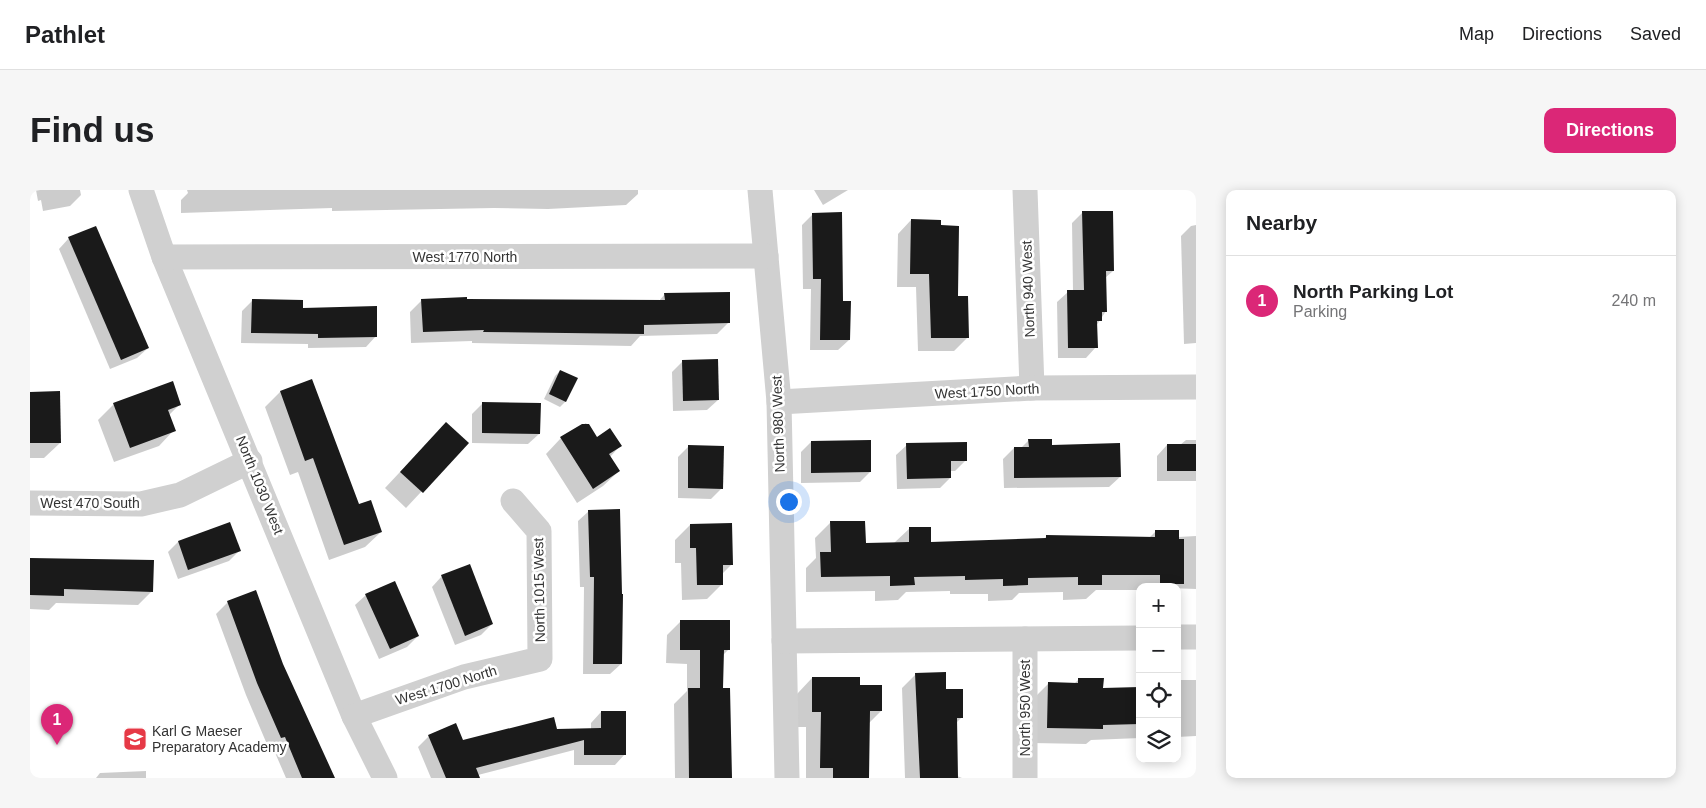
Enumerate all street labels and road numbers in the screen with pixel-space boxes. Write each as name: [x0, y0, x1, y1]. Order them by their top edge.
street label: North 940 West: [1018, 240, 1038, 338]
street label: West 1770 North: [413, 249, 517, 265]
street label: North 980 West: [768, 375, 788, 473]
street label: West 1750 North: [934, 380, 1040, 402]
street label: North 1030 West: [233, 433, 287, 537]
street label: West 470 South: [40, 495, 140, 511]
street label: North 1015 West: [530, 537, 548, 643]
street label: North 950 West: [1017, 659, 1033, 757]
street label: West 1700 North: [394, 662, 498, 708]

